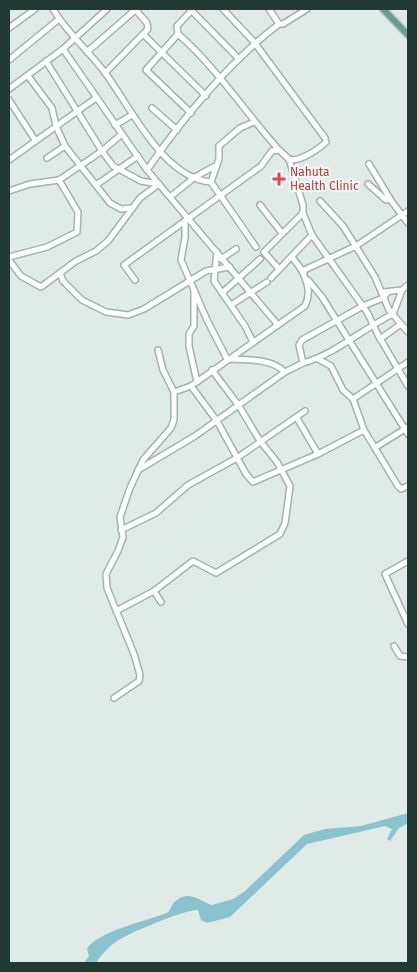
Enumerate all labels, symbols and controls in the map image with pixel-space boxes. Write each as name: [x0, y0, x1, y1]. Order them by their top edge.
place label: Nahuta Health Clinic: [290, 165, 359, 193]
marker: Nahuta Health Clinic: [272, 172, 286, 186]

